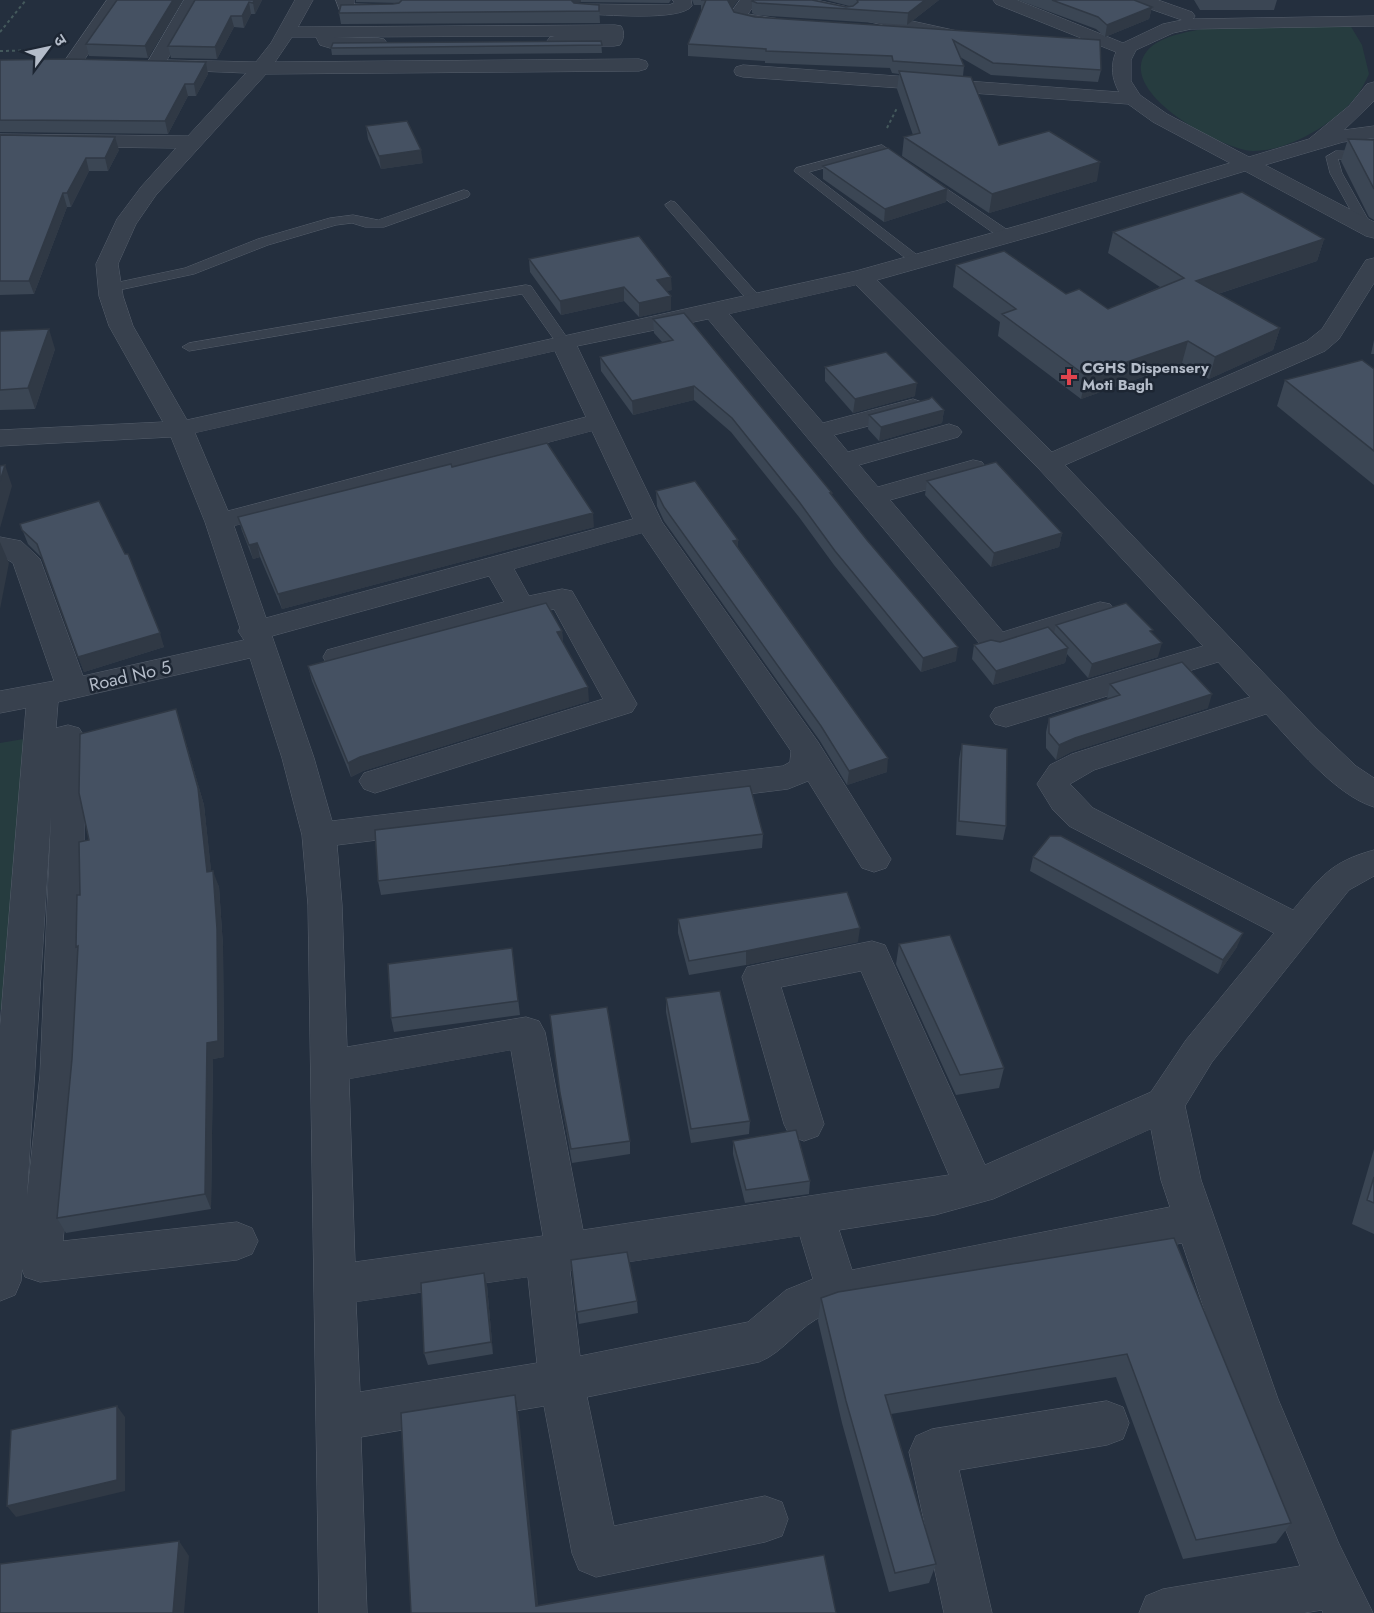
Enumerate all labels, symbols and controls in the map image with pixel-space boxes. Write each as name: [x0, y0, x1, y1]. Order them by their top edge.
north arrow: [18, 18, 78, 78]
text: उ: [48, 30, 73, 51]
place label: CGHS Dispensery Moti Bagh: [1082, 357, 1209, 396]
marker: CGHS Dispensery Moti Bagh: [1060, 368, 1078, 386]
street label: Road No 5: [86, 654, 174, 698]

